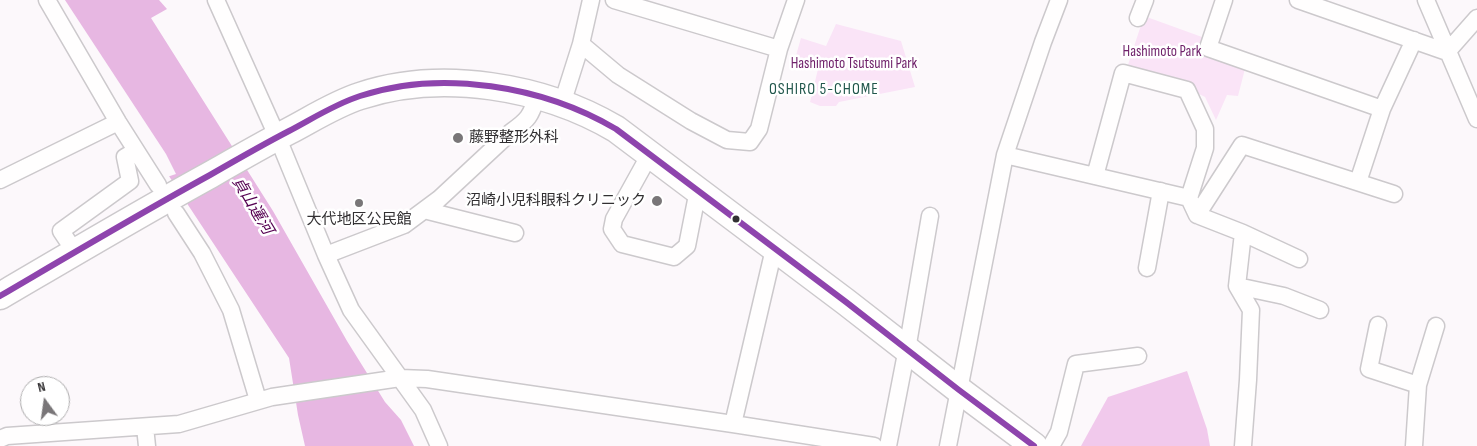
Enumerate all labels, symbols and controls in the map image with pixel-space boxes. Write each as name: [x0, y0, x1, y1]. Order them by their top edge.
park label: Hashimoto Park: [1123, 43, 1201, 61]
park label: Hashimoto Tsutsumi Park: [791, 55, 917, 73]
district label: OSHIRO 5-CHOME: [767, 80, 881, 100]
place label: 藤野整形外科: [469, 129, 559, 147]
marker: 藤野整形外科: [451, 131, 465, 145]
water label: 貞山運河: [227, 174, 277, 238]
place label: 沼崎小児科眼科クリニック: [466, 192, 646, 210]
marker: 沼崎小児科眼科クリニック: [650, 194, 664, 208]
marker: 大代地区公民館: [353, 197, 365, 209]
place label: 大代地区公民館: [307, 211, 411, 229]
unlabelled marker: [731, 214, 741, 224]
north arrow: [20, 376, 70, 426]
text: N: [36, 378, 47, 396]

